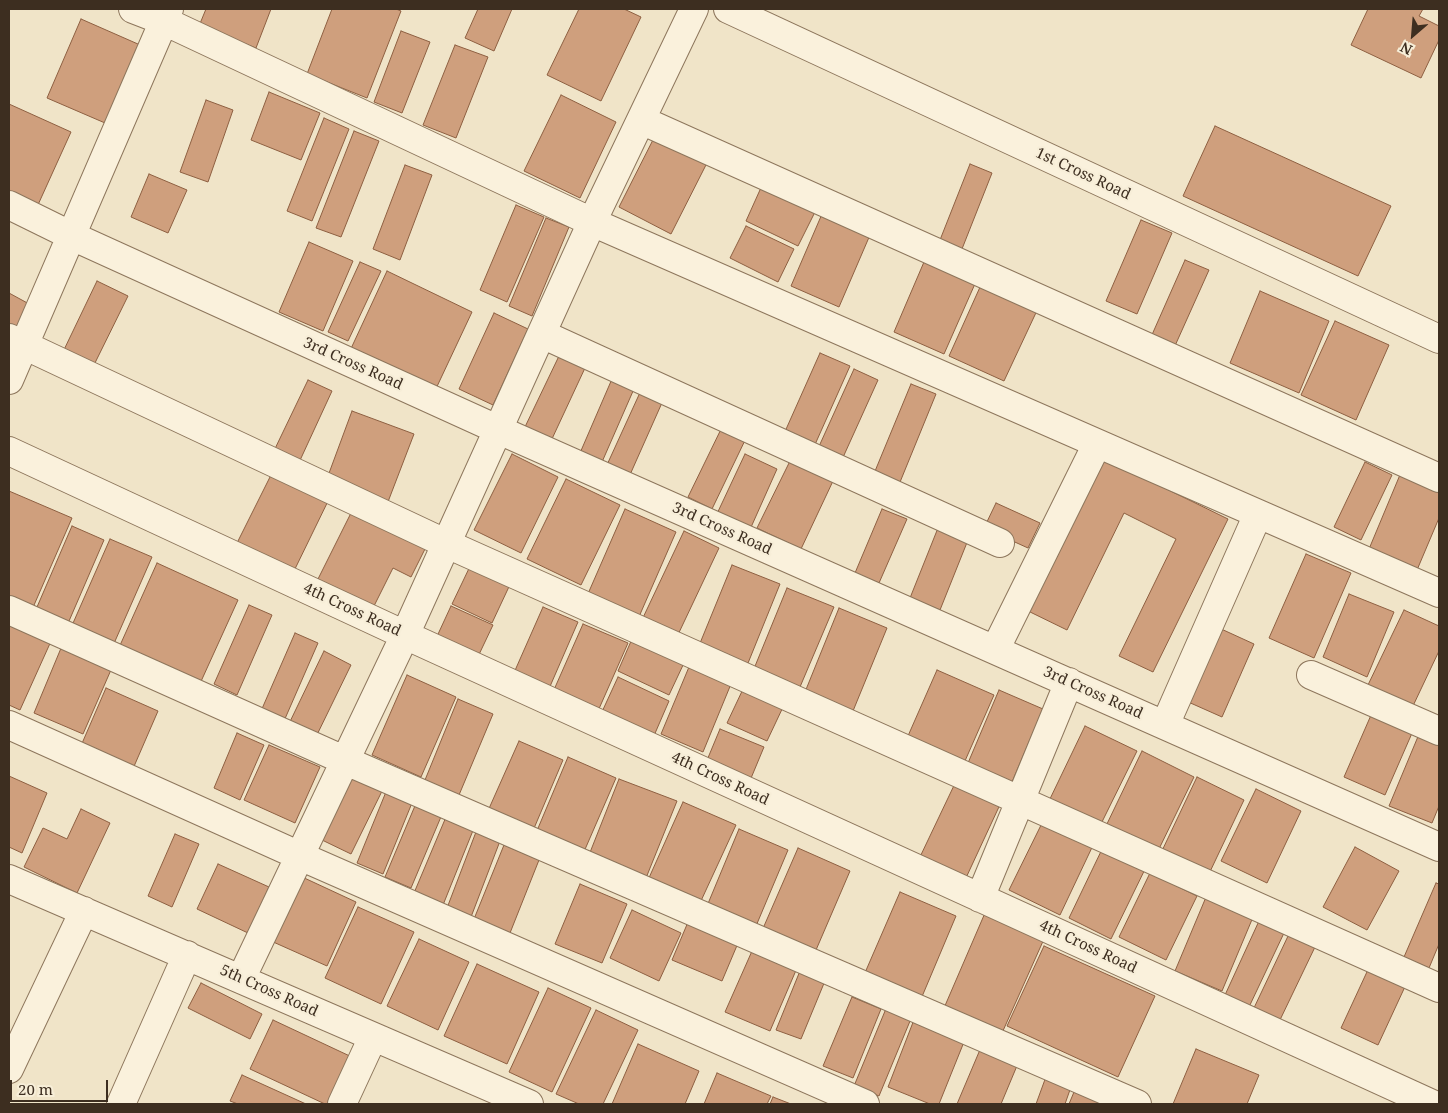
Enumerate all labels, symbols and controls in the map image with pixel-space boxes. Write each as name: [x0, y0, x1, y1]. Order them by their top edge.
north arrow: [1388, 10, 1438, 60]
text: N: [1397, 38, 1415, 60]
street label: 1st Cross Road: [1033, 144, 1133, 204]
street label: 3rd Cross Road: [300, 334, 406, 394]
street label: 3rd Cross Road: [669, 499, 775, 559]
street label: 4th Cross Road: [300, 580, 404, 640]
street label: 3rd Cross Road: [1040, 663, 1146, 723]
street label: 4th Cross Road: [668, 749, 772, 809]
street label: 4th Cross Road: [1036, 917, 1140, 977]
street label: 5th Cross Road: [217, 961, 321, 1021]
scale bar: [12, 1070, 110, 1102]
text: 20 m: [18, 1079, 53, 1099]

